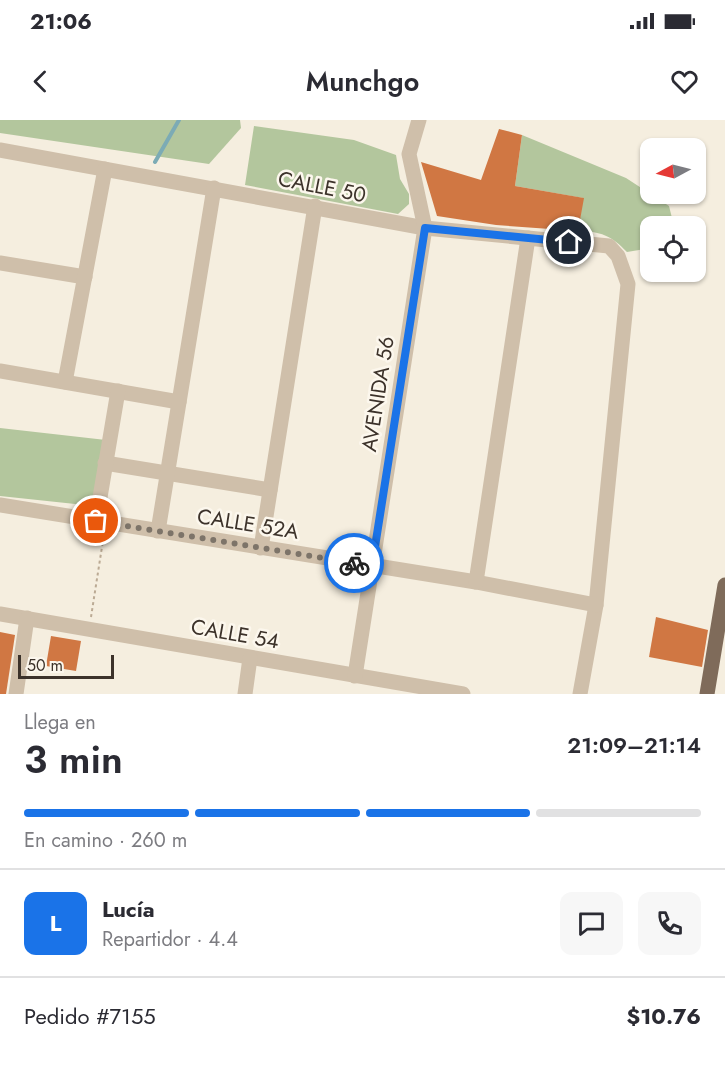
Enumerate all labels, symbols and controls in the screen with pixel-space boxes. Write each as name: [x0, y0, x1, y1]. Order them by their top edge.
text: 21:06: [30, 5, 92, 37]
text: Munchgo: [306, 62, 419, 101]
icon: back: [24, 65, 57, 98]
icon: heart: [668, 65, 701, 98]
north arrow: [640, 138, 706, 204]
map controls: [640, 138, 706, 282]
street label: CALLE 50: [275, 164, 369, 210]
pin: [543, 216, 594, 267]
button: locate: [640, 216, 706, 282]
icon: home: [552, 225, 585, 258]
street label: AVENIDA 56: [354, 334, 402, 454]
pin: [70, 495, 121, 546]
street label: CALLE 52A: [195, 501, 301, 547]
icon: bag: [79, 504, 112, 537]
courier: [324, 533, 384, 593]
icon: bike: [338, 547, 371, 580]
street label: CALLE 54: [189, 612, 281, 656]
scale bar: [18, 652, 114, 680]
text: 50 m: [27, 654, 63, 677]
text: Llega en: [24, 708, 96, 737]
text: 21:09–21:14: [567, 729, 701, 761]
text: 3 min: [24, 731, 123, 788]
text: En camino · 260 m: [24, 826, 187, 855]
button: chat: [560, 892, 623, 955]
button: phone: [638, 892, 701, 955]
text: Lucía: [102, 893, 155, 925]
text: L: [50, 907, 61, 939]
text: Repartidor · 4.4: [102, 925, 238, 954]
text: Pedido #7155: [24, 1000, 156, 1032]
text: $10.76: [626, 1000, 701, 1032]

